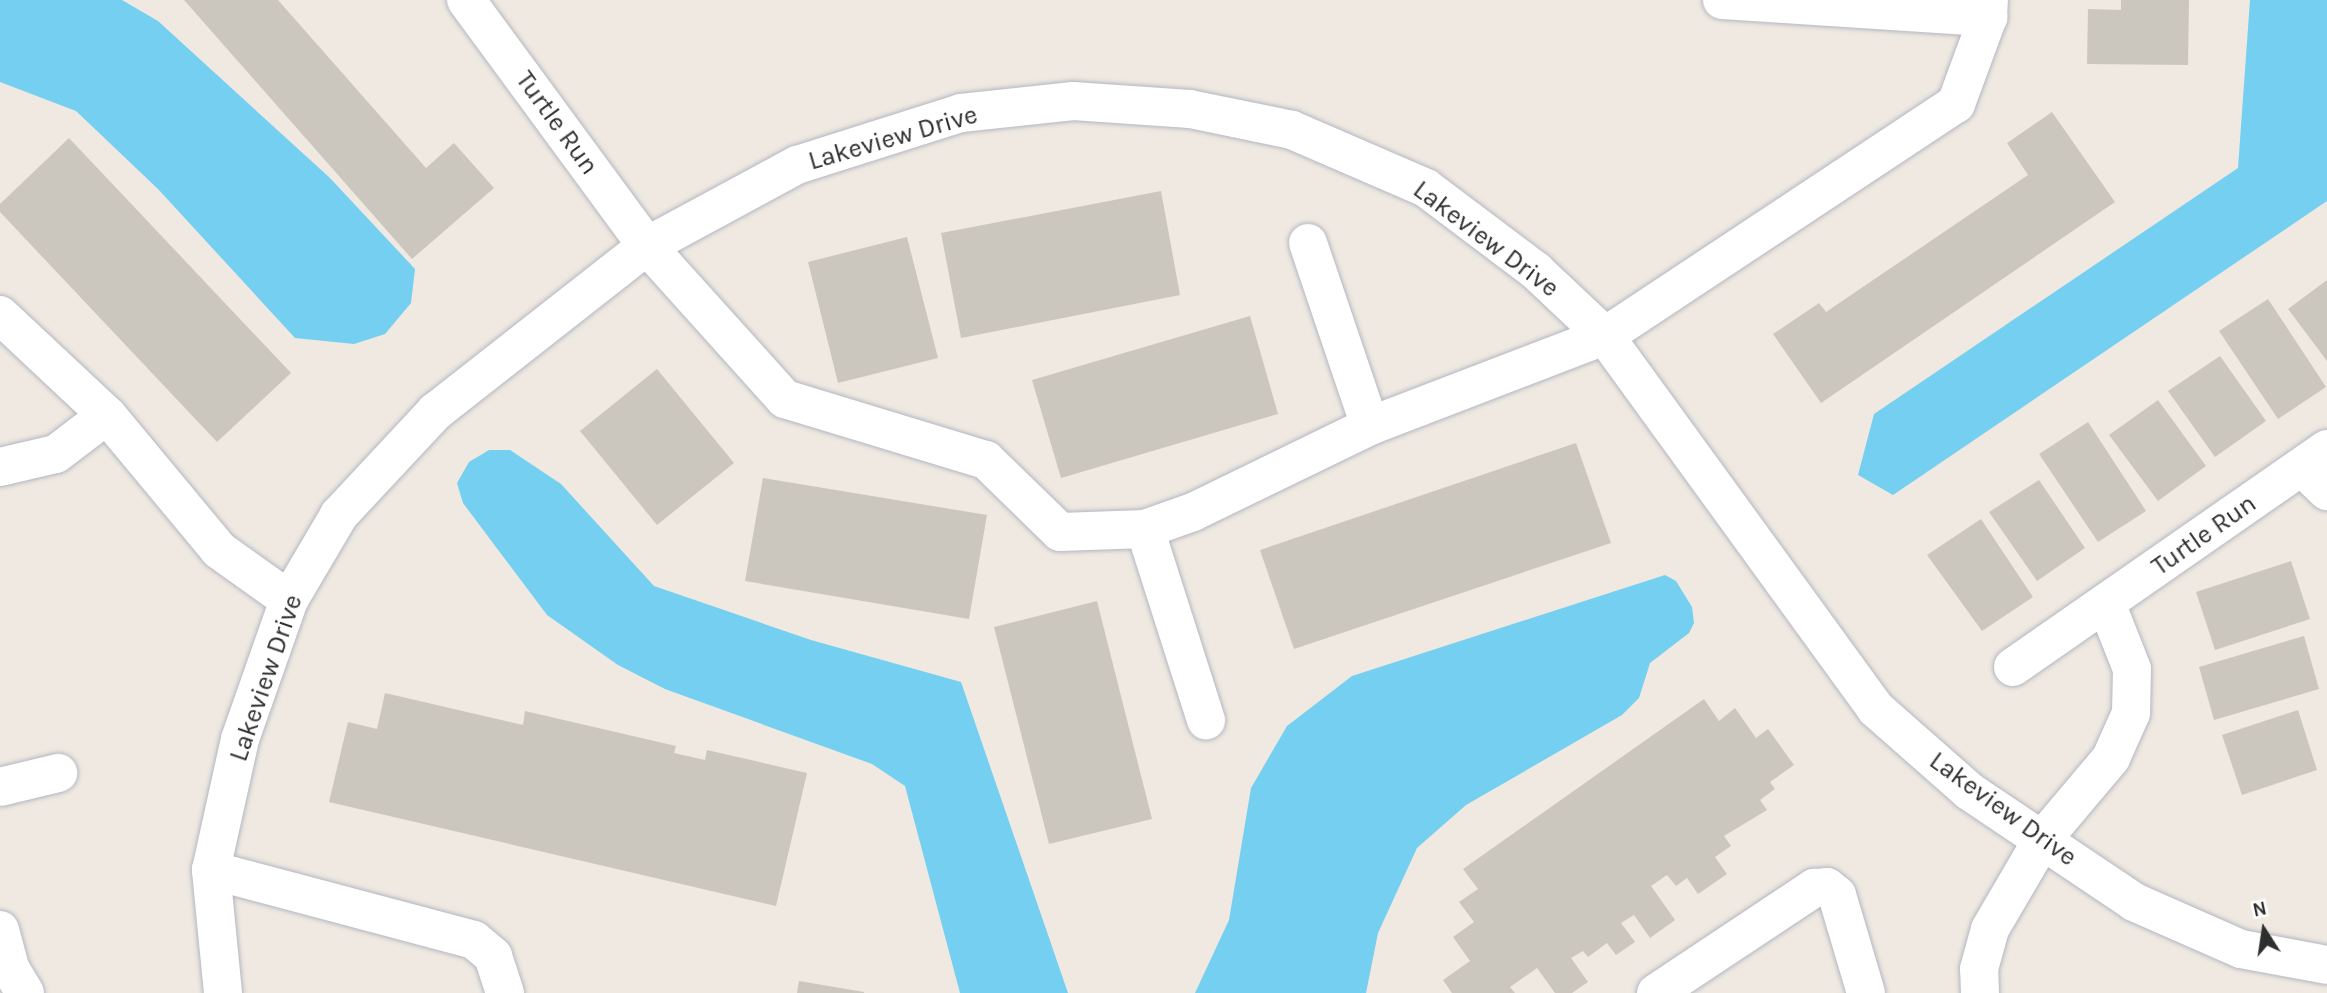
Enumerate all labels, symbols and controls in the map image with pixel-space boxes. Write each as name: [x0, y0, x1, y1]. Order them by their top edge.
street label: Turtle Run: [509, 65, 605, 181]
street label: Lakeview Drive: [805, 99, 981, 177]
street label: Lakeview Drive: [1407, 174, 1565, 304]
street label: Turtle Run: [2146, 488, 2262, 582]
street label: Lakeview Drive: [223, 590, 309, 766]
street label: Lakeview Drive: [1923, 745, 2083, 873]
north arrow: [2229, 895, 2299, 965]
text: N: [2251, 897, 2269, 922]

